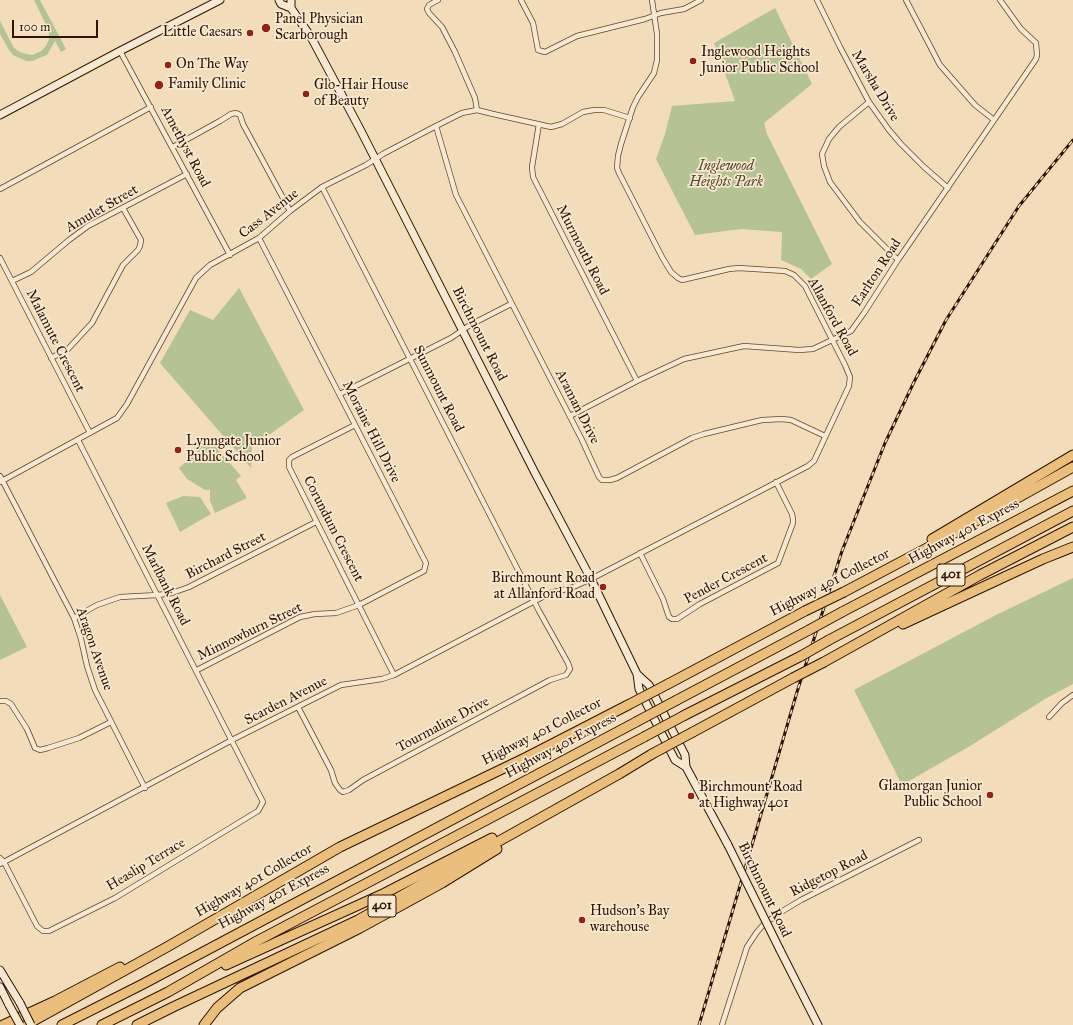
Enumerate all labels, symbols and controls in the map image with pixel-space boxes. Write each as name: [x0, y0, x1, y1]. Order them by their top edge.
scale bar: [14, 12, 100, 38]
place label: Panel Physician Scarborough: [275, 12, 363, 44]
text: 100 m: [19, 20, 50, 34]
marker: Panel Physician Scarborough: [260, 22, 272, 34]
place label: Little Caesars: [163, 25, 242, 41]
marker: Little Caesars: [245, 28, 255, 38]
place label: Inglewood Heights Junior Public School: [701, 45, 819, 78]
street label: Marsha Drive: [847, 47, 903, 125]
marker: Inglewood Heights Junior Public School: [688, 56, 698, 66]
place label: On The Way: [176, 57, 248, 73]
marker: On The Way: [163, 60, 173, 70]
place label: Family Clinic: [168, 77, 246, 93]
place label: Glo-Hair House of Beauty: [314, 78, 409, 110]
marker: Family Clinic: [153, 79, 165, 91]
marker: Glo-Hair House of Beauty: [301, 89, 311, 99]
street label: Amethyst Road: [157, 104, 213, 190]
park label: Inglewood Heights Park: [689, 159, 763, 192]
street label: Amulet Street: [63, 182, 141, 236]
street label: Cass Avenue: [236, 186, 302, 242]
street label: Murmouth Road: [552, 202, 612, 298]
street label: Earlton Road: [849, 236, 905, 310]
street label: Allanford Road: [803, 275, 861, 359]
street label: Birchmount Road: [448, 284, 510, 384]
street label: Malamute Crescent: [22, 287, 88, 395]
street label: Sunmount Road: [409, 343, 467, 435]
street label: Araman Drive: [551, 367, 603, 447]
street label: Moraine Hill Drive: [338, 378, 404, 486]
place label: Lynngate Junior Public School: [186, 434, 281, 466]
marker: Lynngate Junior Public School: [173, 445, 183, 455]
street label: Corundum Crescent: [299, 473, 367, 585]
street label: Highway 401 Express: [906, 496, 1022, 568]
street label: Birchard Street: [183, 529, 269, 583]
street label: Marlbank Road: [137, 542, 193, 628]
street label: Highway 401 Collector: [767, 546, 893, 620]
street label: Pender Crescent: [681, 550, 771, 608]
road number: 401: [937, 564, 965, 586]
place label: Birchmount Road at Allanford Road: [491, 571, 595, 604]
marker: Birchmount Road at Allanford Road: [598, 582, 608, 592]
street label: Minnowburn Street: [195, 599, 305, 665]
street label: Aragon Avenue: [72, 605, 116, 693]
street label: Scarden Avenue: [242, 673, 330, 729]
street label: Tourmaline Drive: [394, 694, 492, 756]
street label: Highway 401 Collector: [479, 695, 605, 769]
street label: Highway 401 Express: [503, 710, 619, 782]
place label: Glamorgan Junior Public School: [878, 779, 982, 812]
place label: Birchmount Road at Highway 401: [699, 780, 803, 812]
marker: Glamorgan Junior Public School: [985, 790, 995, 800]
marker: Birchmount Road at Highway 401: [686, 791, 696, 801]
street label: Heaslip Terrace: [104, 835, 188, 895]
street label: Birchmount Road: [734, 840, 794, 940]
street label: Highway 401 Collector: [193, 841, 315, 921]
street label: Ridgetop Road: [787, 847, 871, 901]
street label: Highway 401 Express: [216, 861, 332, 933]
road number: 401: [368, 895, 396, 917]
place label: Hudson's Bay warehouse: [590, 904, 669, 936]
marker: Hudson's Bay warehouse: [577, 915, 587, 925]

